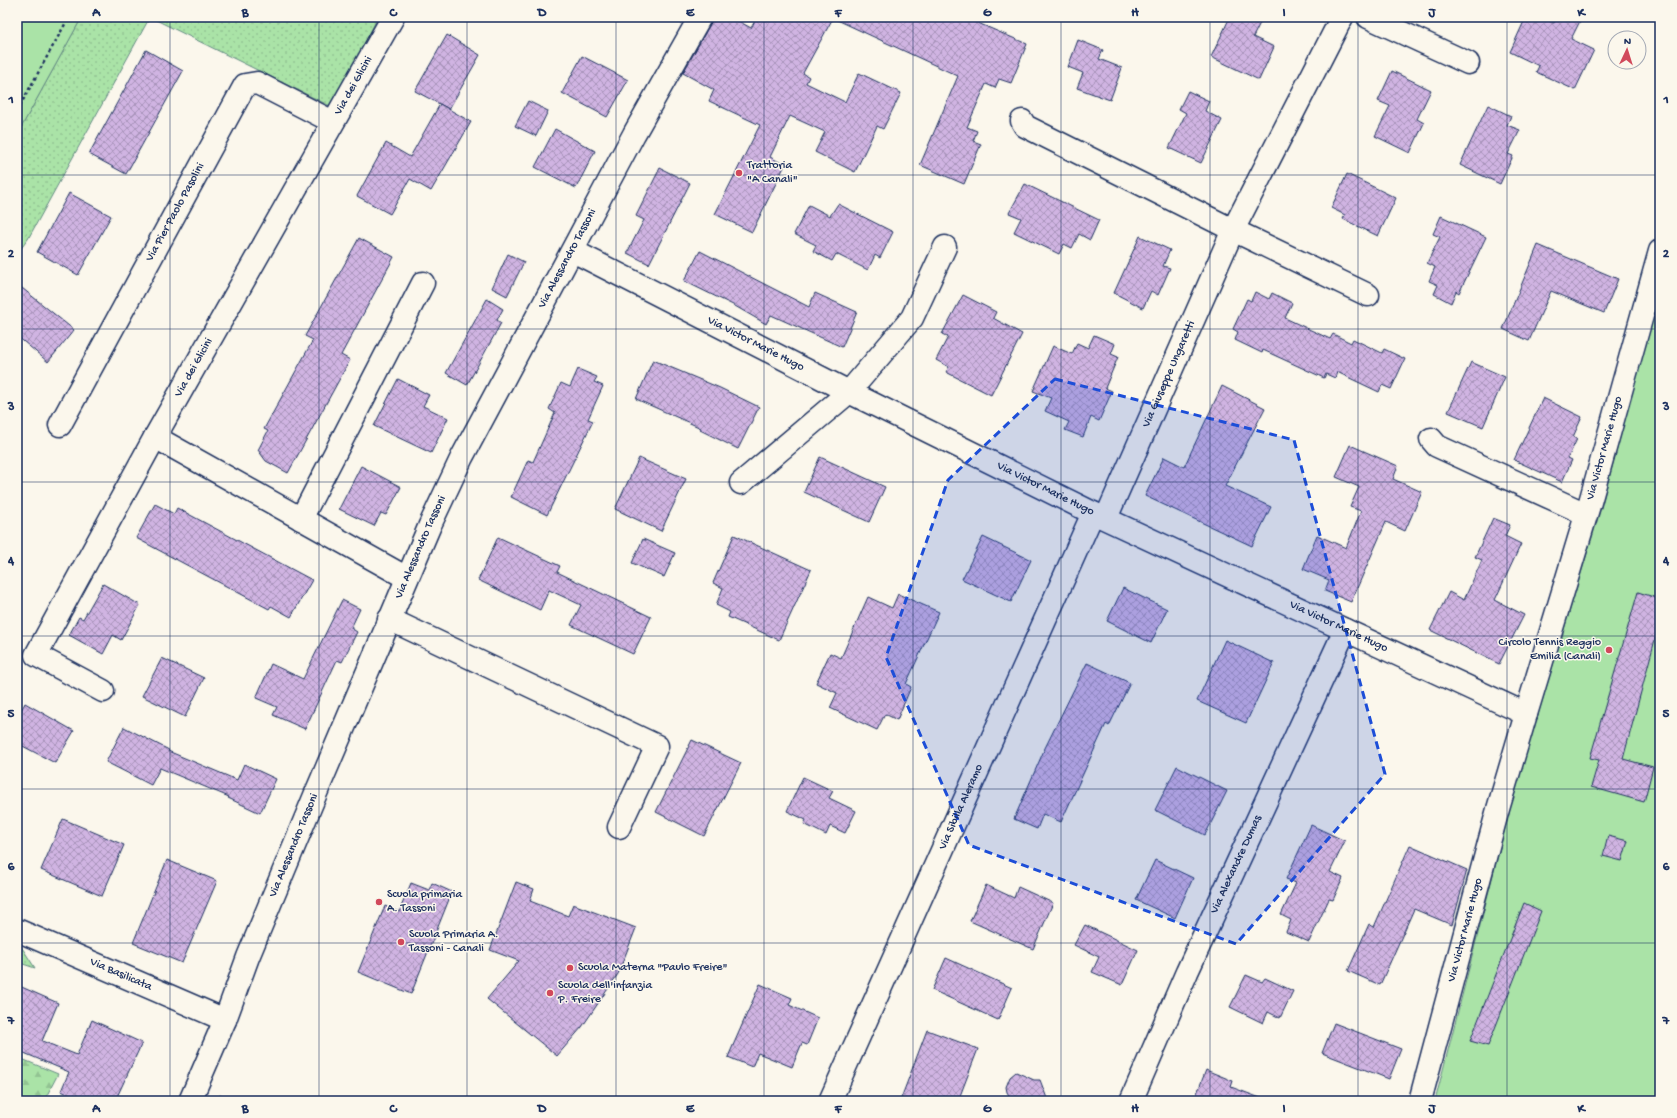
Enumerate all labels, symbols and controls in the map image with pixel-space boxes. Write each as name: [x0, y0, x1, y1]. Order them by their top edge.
text: A: [91, 6, 101, 21]
text: B: [241, 6, 250, 21]
text: C: [388, 6, 398, 21]
text: D: [537, 6, 547, 21]
text: E: [686, 6, 695, 21]
text: F: [834, 6, 843, 21]
text: G: [983, 6, 992, 21]
text: H: [1131, 6, 1139, 21]
text: I: [1282, 6, 1286, 21]
text: J: [1428, 6, 1437, 21]
text: K: [1576, 6, 1586, 21]
north arrow: [1607, 30, 1647, 70]
text: N: [1624, 36, 1632, 48]
street label: Via dei Glicini: [331, 54, 376, 119]
text: 1: [7, 93, 14, 108]
text: 1: [1662, 93, 1669, 108]
place label: Trattoria "A Canali": [746, 159, 798, 187]
street label: Via Pier Paolo Pasolini: [143, 160, 208, 265]
marker: Trattoria "A Canali": [734, 168, 744, 178]
street label: Via Alessandro Tassoni: [535, 206, 600, 312]
text: 2: [8, 247, 15, 262]
text: 2: [1663, 247, 1670, 262]
street label: Via Victor Marie Hugo: [704, 313, 806, 375]
street label: Via Giuseppe Ungaretti: [1139, 318, 1199, 431]
street label: Via dei Glicini: [172, 336, 217, 401]
street label: Via Victor Marie Hugo: [1584, 395, 1626, 502]
text: 3: [7, 400, 15, 415]
text: 3: [1662, 400, 1670, 415]
street label: Via Victor Marie Hugo: [993, 459, 1096, 519]
street label: Via Alessandro Tassoni: [392, 493, 450, 602]
text: 4: [7, 554, 15, 569]
text: 4: [1662, 554, 1670, 569]
street label: Via Victor Marie Hugo: [1286, 598, 1390, 656]
place label: Circolo Tennis Reggio Emilia (Canali): [1499, 636, 1601, 664]
marker: Circolo Tennis Reggio Emilia (Canali): [1604, 645, 1614, 655]
text: 5: [8, 707, 15, 722]
text: 5: [1663, 707, 1670, 722]
street label: Via Sibilla Aleramo: [936, 762, 987, 853]
street label: Via Alessandro Tassoni: [266, 791, 322, 900]
street label: Via Alexandre Dumas: [1207, 813, 1266, 917]
text: 6: [8, 860, 15, 875]
text: 6: [1663, 860, 1670, 875]
street label: Via Victor Marie Hugo: [1445, 877, 1486, 984]
place label: Scuola primaria A. Tassoni: [387, 888, 462, 916]
marker: Scuola primaria A. Tassoni: [374, 897, 384, 907]
place label: Scuola Primaria A. Tassoni - Canali: [408, 928, 499, 956]
marker: Scuola Primaria A. Tassoni - Canali: [396, 937, 406, 947]
street label: Via Basilicata: [87, 955, 154, 995]
place label: Scuola Materna "Paulo Freire": [578, 961, 727, 975]
marker: Scuola Materna "Paulo Freire": [565, 963, 575, 973]
place label: Scuola dell'infanzia P. Freire: [557, 979, 652, 1007]
marker: Scuola dell'infanzia P. Freire: [545, 988, 555, 998]
text: 7: [7, 1014, 16, 1029]
text: 7: [1662, 1014, 1671, 1029]
text: A: [91, 1102, 101, 1117]
text: B: [241, 1102, 250, 1117]
text: C: [388, 1102, 398, 1117]
text: D: [537, 1102, 547, 1117]
text: E: [686, 1102, 695, 1117]
text: F: [834, 1102, 843, 1117]
text: G: [983, 1102, 992, 1117]
text: H: [1131, 1102, 1139, 1117]
text: I: [1282, 1102, 1286, 1117]
text: J: [1428, 1102, 1437, 1117]
text: K: [1576, 1102, 1586, 1117]

